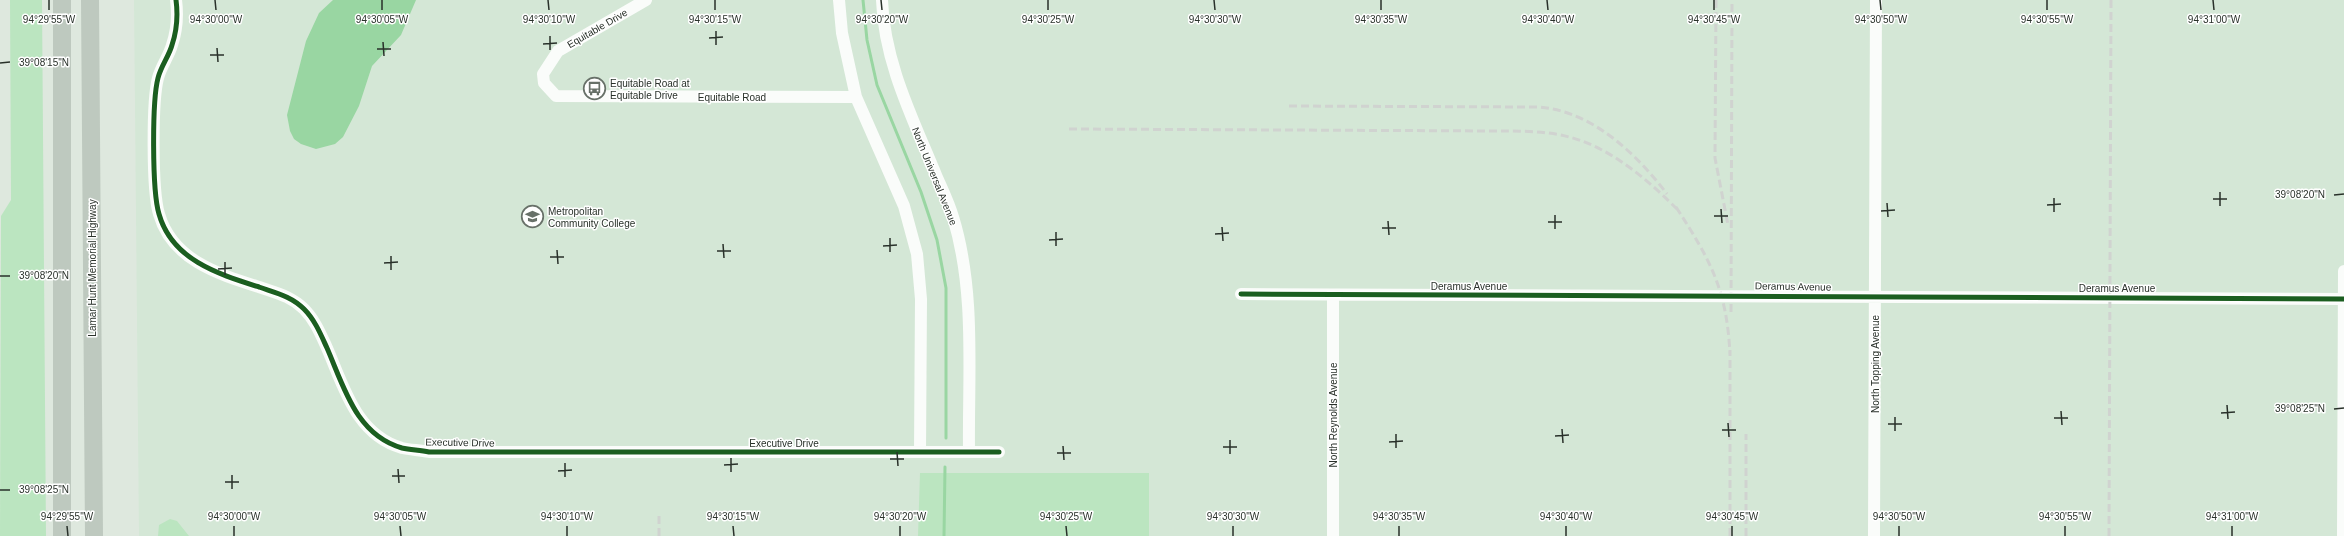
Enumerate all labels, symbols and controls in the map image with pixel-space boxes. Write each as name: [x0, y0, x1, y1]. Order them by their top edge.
street label: Equitable Drive: [565, 6, 630, 50]
text: 94°29'55"W: [23, 14, 76, 25]
text: 94°30'00"W: [190, 14, 243, 25]
text: 94°30'05"W: [356, 14, 409, 25]
text: 94°30'10"W: [523, 14, 576, 25]
text: 94°30'15"W: [689, 14, 742, 25]
text: 94°30'20"W: [856, 14, 909, 25]
text: 94°30'25"W: [1022, 14, 1075, 25]
text: 94°30'30"W: [1189, 14, 1242, 25]
text: 94°30'35"W: [1355, 14, 1408, 25]
text: 94°30'40"W: [1522, 14, 1575, 25]
text: 94°30'45"W: [1688, 14, 1741, 25]
text: 94°30'50"W: [1855, 14, 1908, 25]
text: 94°30'55"W: [2021, 14, 2074, 25]
text: 94°31'00"W: [2188, 14, 2241, 25]
text: 39°08'15"N: [19, 57, 69, 68]
bus stop icon: Equitable Road at Equitable Drive: [581, 76, 607, 102]
place label: Equitable Road at Equitable Drive: [610, 78, 690, 101]
street label: Equitable Road: [698, 92, 766, 103]
street label: North Universal Avenue: [910, 126, 959, 227]
text: 39°08'20"N: [2275, 189, 2325, 200]
street label: Lamar Hunt Memorial Highway: [87, 199, 98, 337]
school or university icon: Metropolitan Community College: [519, 204, 545, 230]
place label: Metropolitan Community College: [548, 206, 636, 229]
text: 39°08'20"N: [19, 270, 69, 281]
street label: Deramus Avenue: [1755, 280, 1832, 293]
street label: Deramus Avenue: [1431, 281, 1508, 292]
street label: Deramus Avenue: [2079, 283, 2156, 294]
street label: North Topping Avenue: [1870, 315, 1881, 413]
street label: North Reynolds Avenue: [1328, 362, 1339, 467]
text: 39°08'25"N: [2275, 403, 2325, 414]
street label: Executive Drive: [425, 436, 495, 449]
street label: Executive Drive: [749, 438, 819, 449]
text: 39°08'25"N: [19, 484, 69, 495]
text: 94°29'55"W: [41, 511, 94, 522]
text: 94°30'00"W: [208, 511, 261, 522]
text: 94°30'05"W: [374, 511, 427, 522]
text: 94°30'10"W: [541, 511, 594, 522]
text: 94°30'15"W: [707, 511, 760, 522]
text: 94°30'20"W: [874, 511, 927, 522]
text: 94°30'25"W: [1040, 511, 1093, 522]
text: 94°30'30"W: [1207, 511, 1260, 522]
text: 94°30'35"W: [1373, 511, 1426, 522]
text: 94°30'40"W: [1540, 511, 1593, 522]
text: 94°30'45"W: [1706, 511, 1759, 522]
text: 94°30'50"W: [1873, 511, 1926, 522]
text: 94°30'55"W: [2039, 511, 2092, 522]
text: 94°31'00"W: [2206, 511, 2259, 522]

